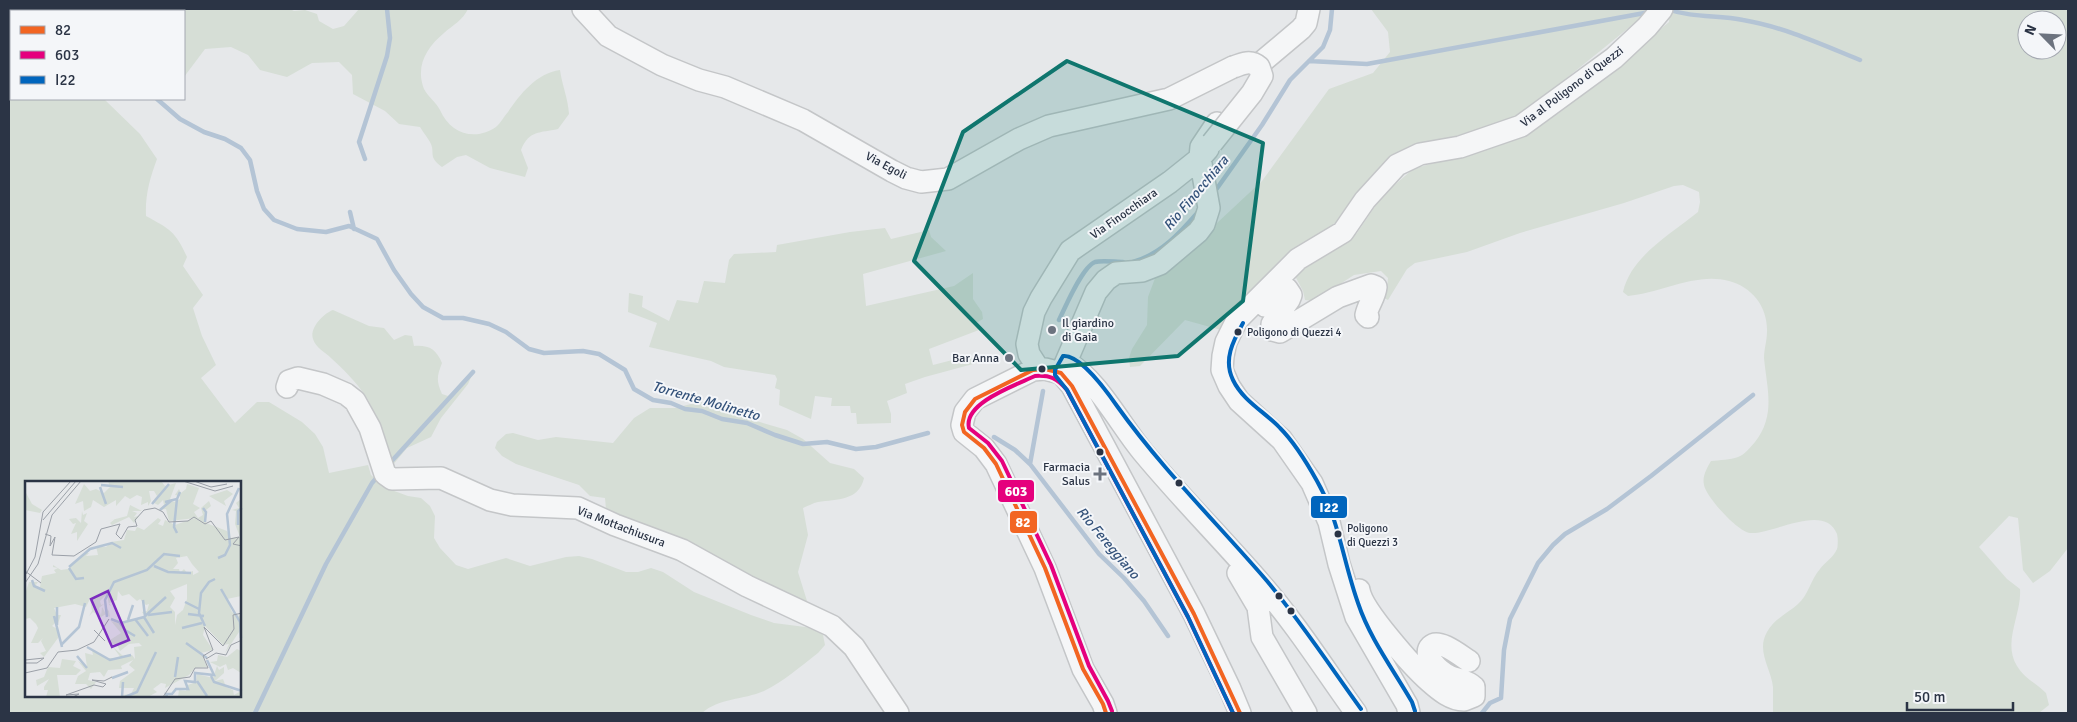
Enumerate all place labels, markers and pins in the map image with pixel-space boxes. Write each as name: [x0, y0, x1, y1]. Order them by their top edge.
place label: Il giardino di Gaia: [1062, 316, 1114, 345]
marker: Il giardino di Gaia: [1046, 324, 1058, 336]
place label: Poligono di Quezzi 4: [1247, 326, 1342, 339]
marker: Poligono di Quezzi 4: [1233, 327, 1243, 337]
place label: Bar Anna: [952, 351, 999, 366]
marker: Bar Anna: [1003, 352, 1015, 364]
unlabelled marker: [1037, 364, 1047, 374]
unlabelled marker: [1095, 447, 1105, 457]
place label: Farmacia Salus: [1043, 460, 1090, 489]
marker: Farmacia Salus: [1094, 468, 1106, 480]
unlabelled marker: [1174, 478, 1184, 488]
place label: Poligono di Quezzi 3: [1347, 522, 1398, 549]
marker: Poligono di Quezzi 3: [1333, 529, 1343, 539]
unlabelled marker: [1274, 591, 1284, 601]
unlabelled marker: [1286, 606, 1296, 616]

